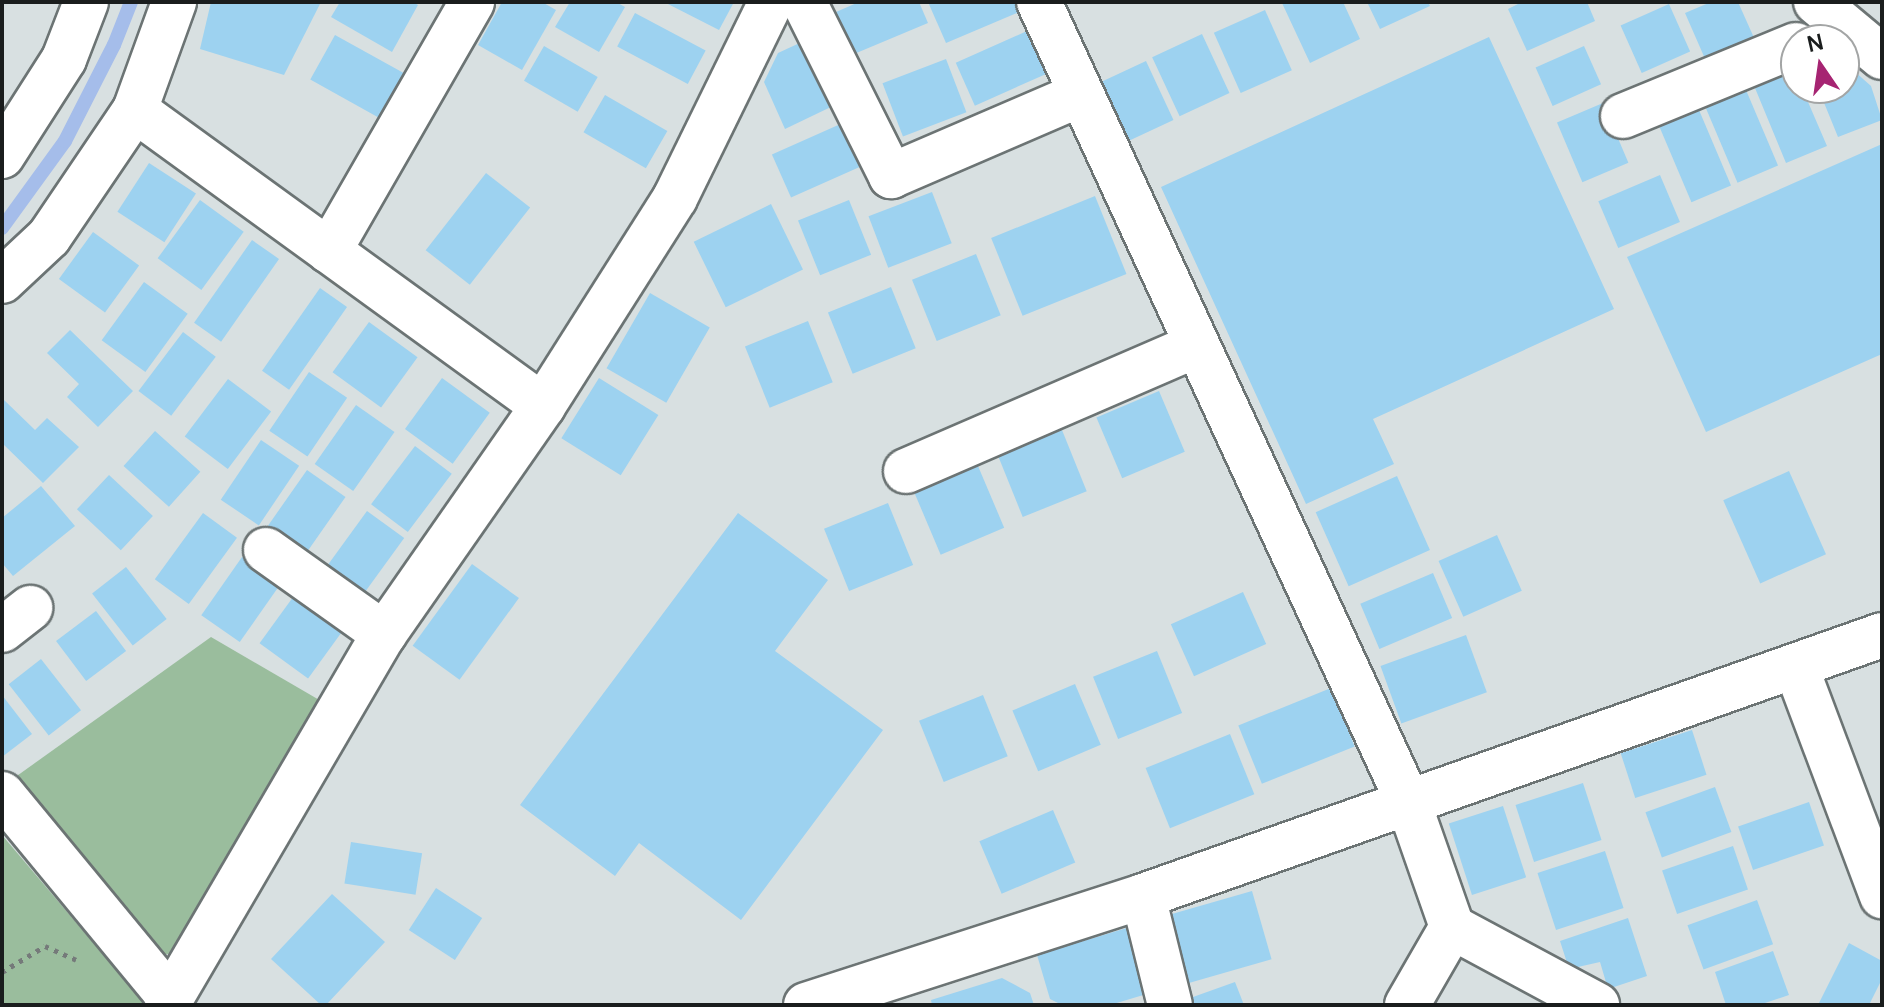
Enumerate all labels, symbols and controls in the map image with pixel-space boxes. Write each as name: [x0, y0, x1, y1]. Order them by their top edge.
north arrow: [1780, 24, 1860, 104]
text: N: [1804, 26, 1826, 59]

